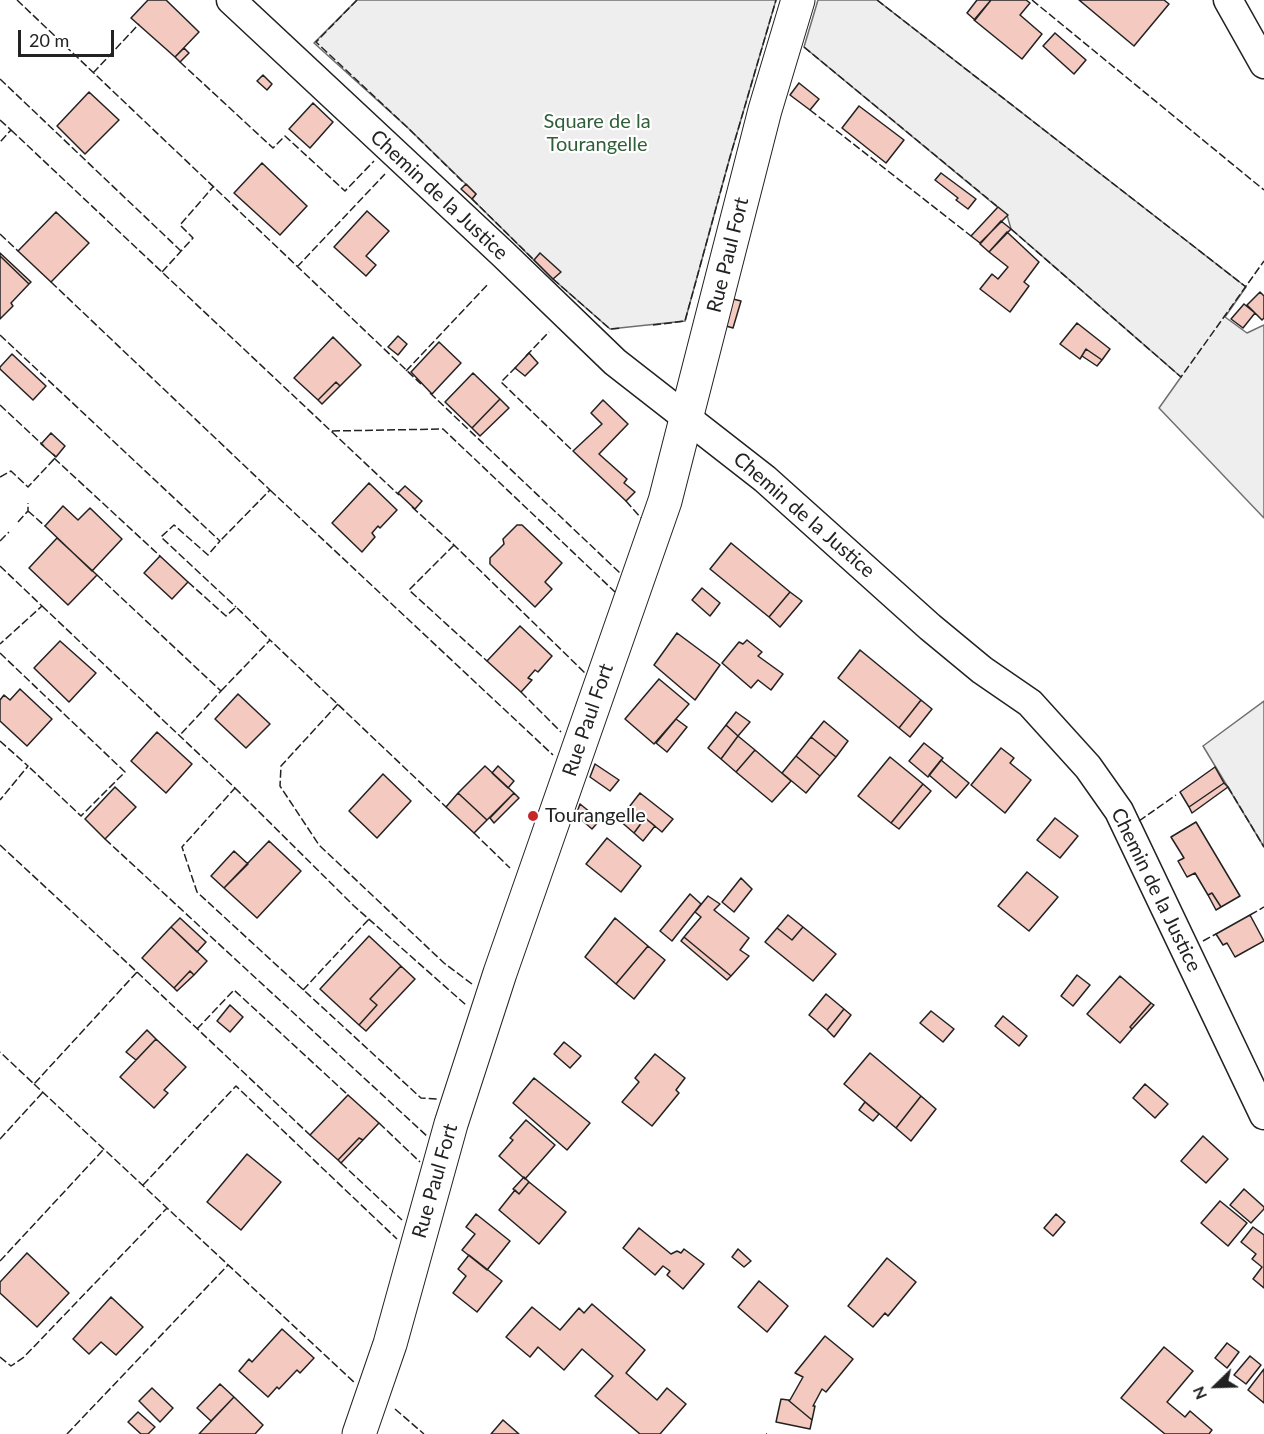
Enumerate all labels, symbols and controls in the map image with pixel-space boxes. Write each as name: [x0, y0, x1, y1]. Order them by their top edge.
scale bar: [21, 18, 117, 56]
text: 20 m: [29, 29, 69, 51]
park label: Square de la Tourangelle: [543, 110, 651, 157]
street label: Chemin de la Justice: [365, 125, 513, 265]
street label: Rue Paul Fort: [702, 195, 754, 315]
street label: Chemin de la Justice: [728, 447, 880, 583]
street label: Rue Paul Fort: [557, 660, 619, 780]
place label: Tourangelle: [545, 804, 646, 828]
street label: Chemin de la Justice: [1106, 804, 1206, 976]
marker: Tourangelle: [526, 809, 540, 823]
street label: Rue Paul Fort: [407, 1121, 463, 1241]
north arrow: [1186, 1356, 1246, 1416]
text: N: [1188, 1384, 1210, 1403]

